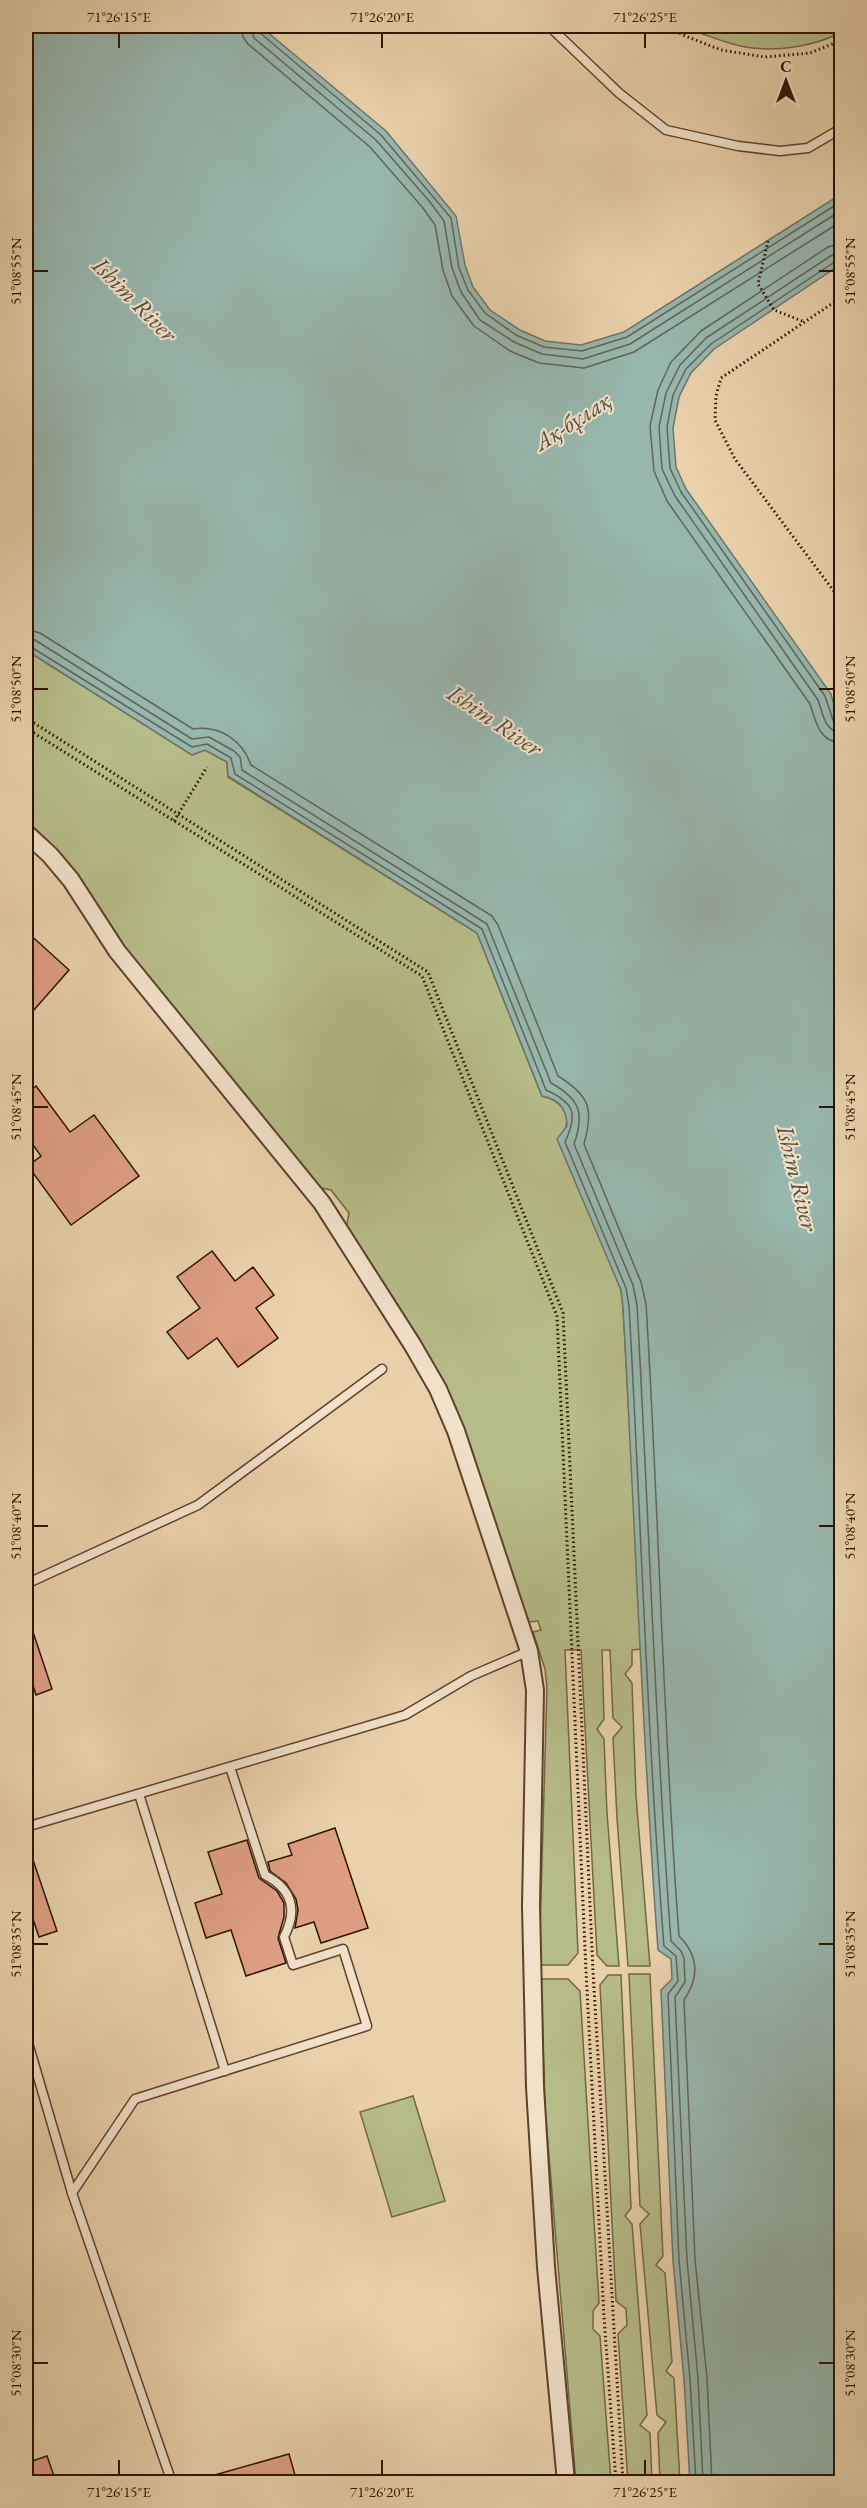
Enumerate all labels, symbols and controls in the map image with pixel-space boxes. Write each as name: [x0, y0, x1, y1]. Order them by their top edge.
text: 71°26'15"E: [87, 7, 152, 26]
text: 71°26'20"E: [350, 7, 415, 26]
text: 71°26'25"E: [613, 7, 678, 26]
north arrow: [756, 51, 816, 111]
text: С: [780, 56, 792, 77]
text: 51°08'55"N: [6, 237, 25, 305]
text: 51°08'55"N: [840, 237, 859, 305]
water label: Ishim River: [85, 249, 185, 349]
water label: Ақ-бұлақ: [526, 384, 617, 459]
text: 51°08'50"N: [6, 655, 25, 723]
text: 51°08'50"N: [840, 655, 859, 723]
water label: Ishim River: [441, 676, 550, 764]
text: 51°08'45"N: [6, 1073, 25, 1141]
text: 51°08'45"N: [840, 1073, 859, 1141]
water label: Ishim River: [770, 1121, 827, 1236]
text: 51°08'40"N: [6, 1492, 25, 1560]
text: 51°08'40"N: [840, 1492, 859, 1560]
text: 51°08'35"N: [6, 1910, 25, 1978]
text: 51°08'35"N: [840, 1910, 859, 1978]
text: 51°08'30"N: [6, 2329, 25, 2397]
text: 51°08'30"N: [840, 2329, 859, 2397]
text: 71°26'15"E: [87, 2482, 152, 2501]
text: 71°26'20"E: [350, 2482, 415, 2501]
text: 71°26'25"E: [613, 2482, 678, 2501]

